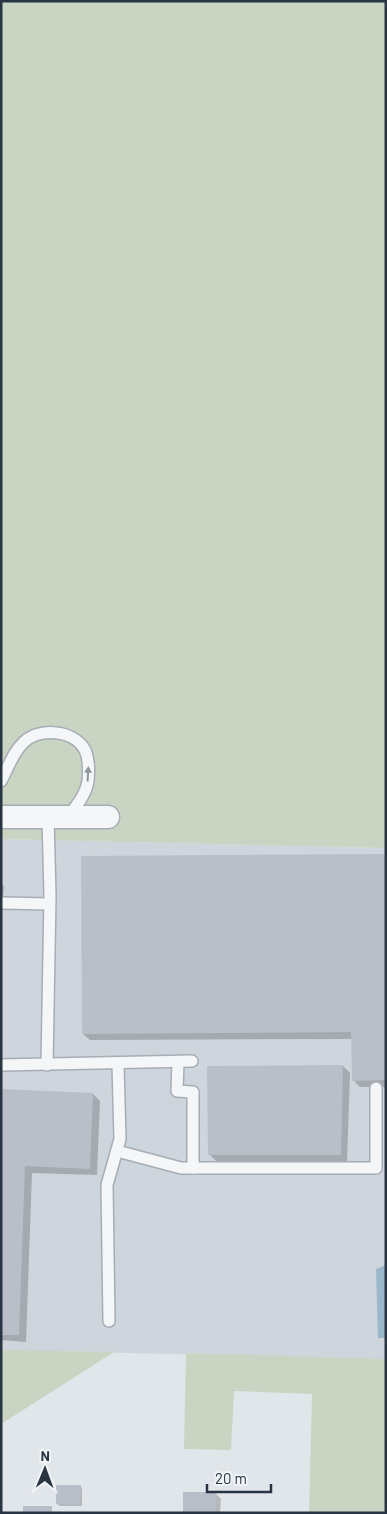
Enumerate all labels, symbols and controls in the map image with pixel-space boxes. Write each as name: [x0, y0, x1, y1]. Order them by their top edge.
one-way arrow: [84, 766, 92, 782]
north arrow: [20, 1444, 70, 1494]
text: N: [40, 1447, 50, 1464]
scale bar: [207, 1462, 271, 1494]
text: 20 m: [215, 1469, 247, 1487]

